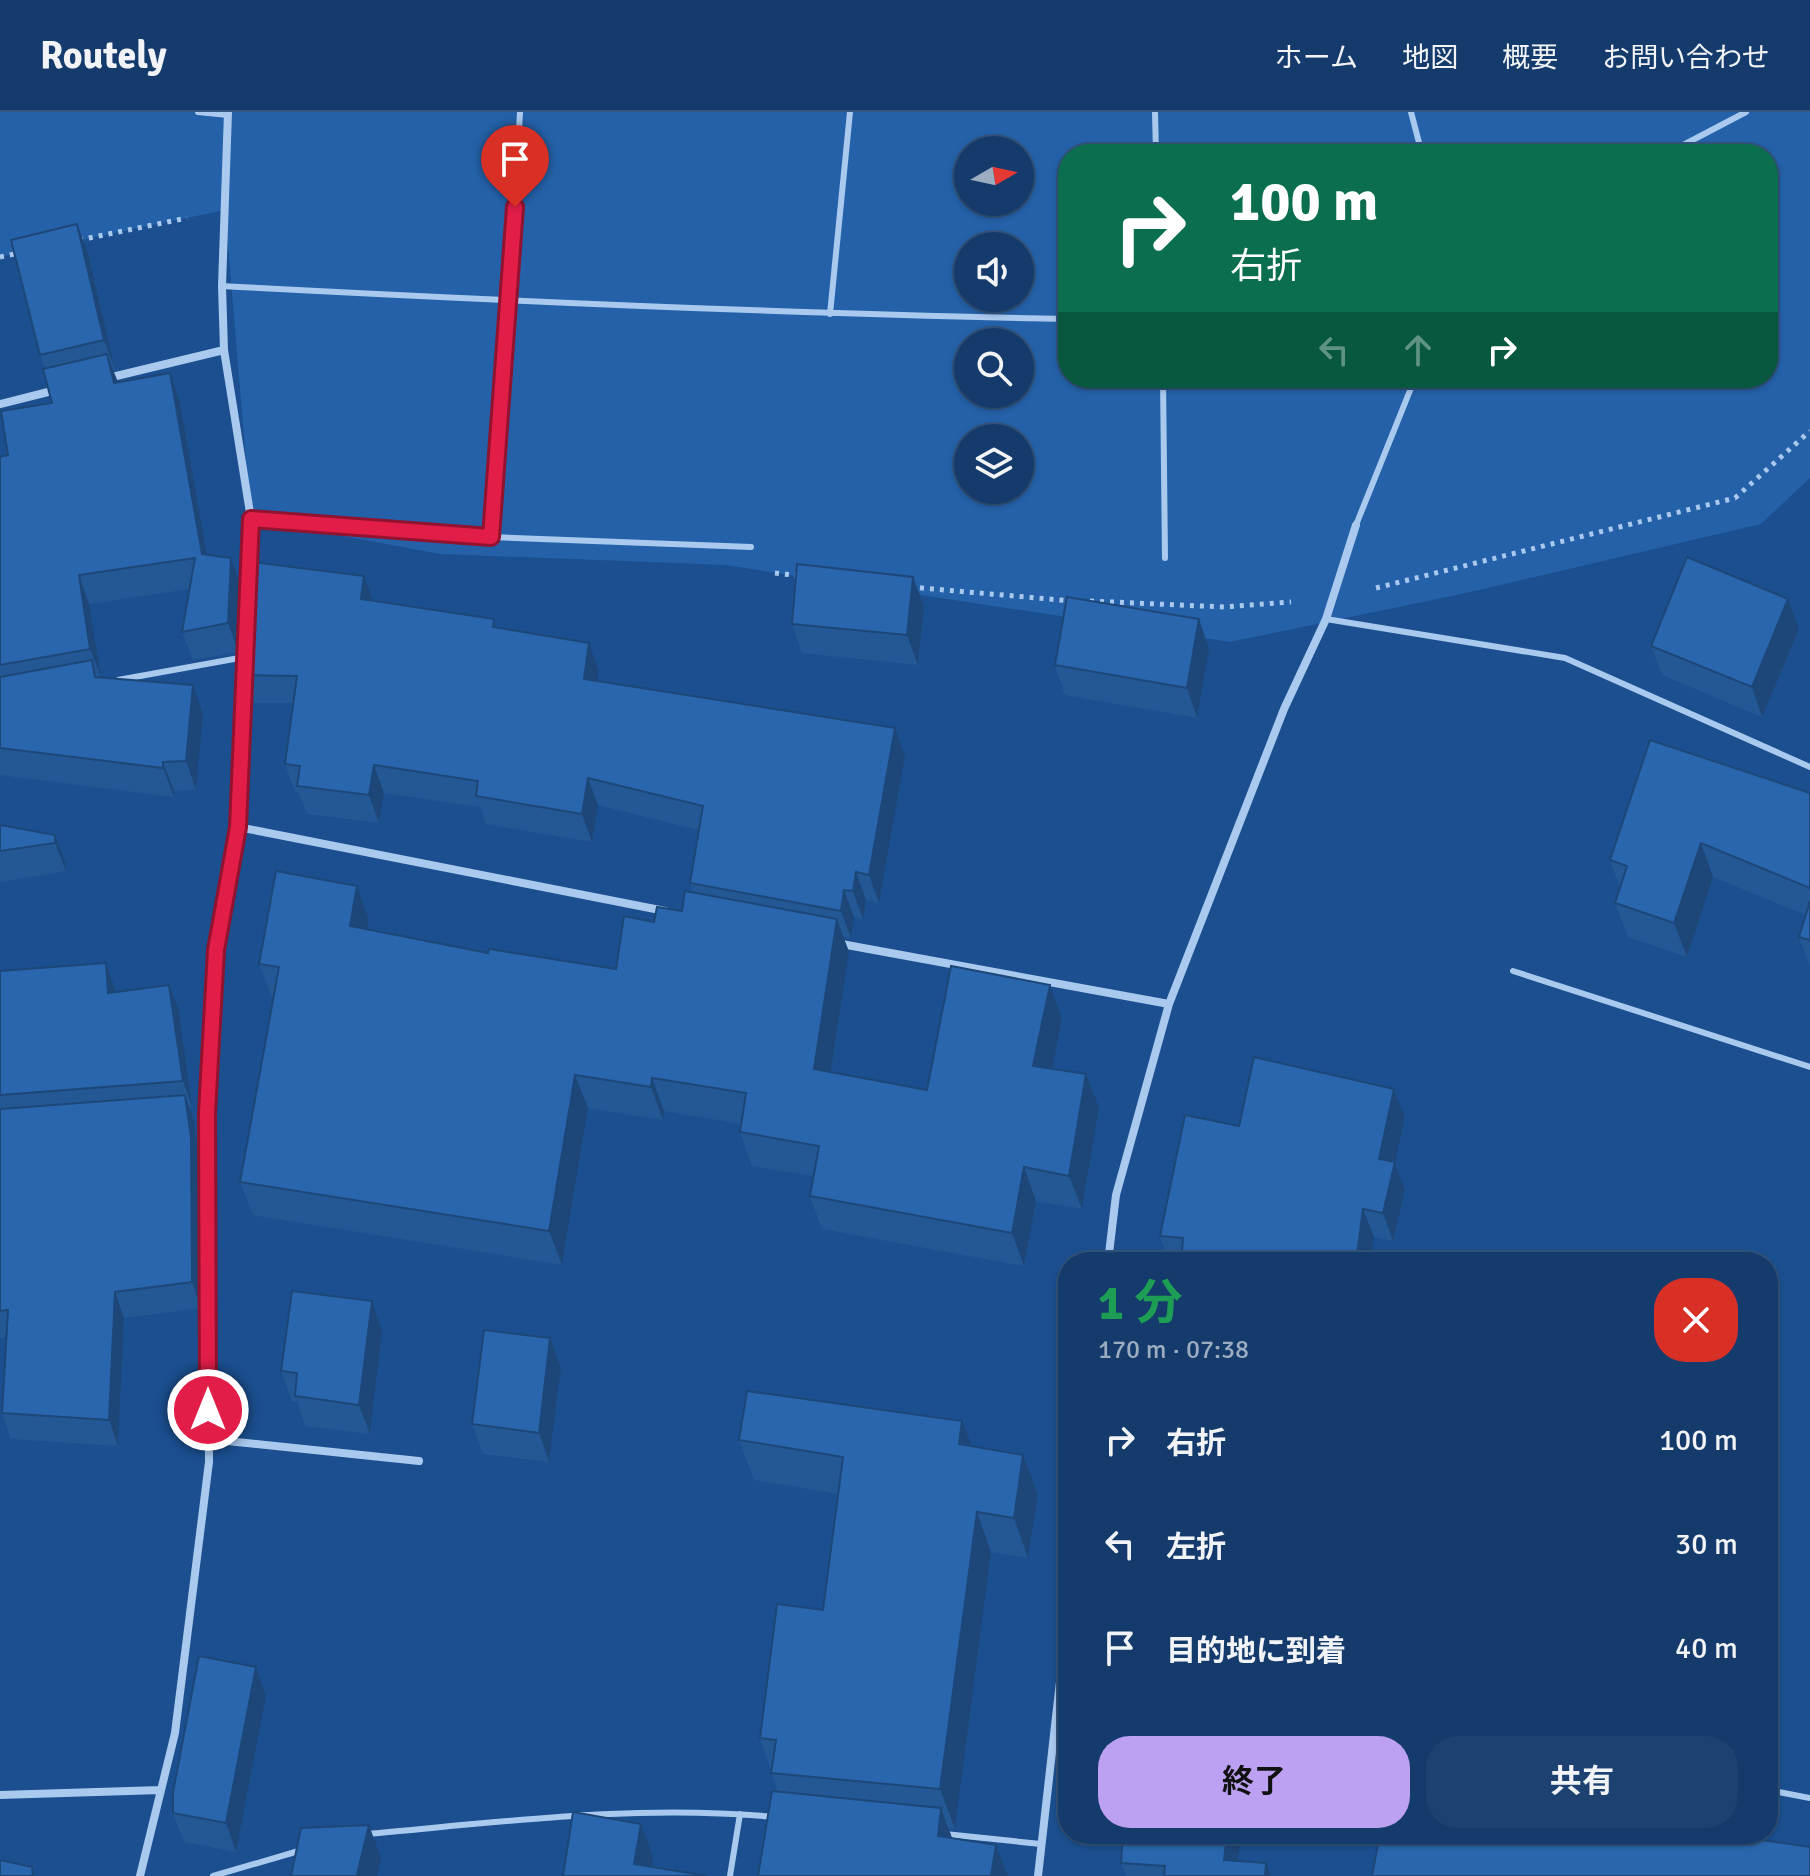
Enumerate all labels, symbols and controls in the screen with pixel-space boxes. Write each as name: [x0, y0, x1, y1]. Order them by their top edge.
text: Routely: [40, 32, 167, 79]
text: ホーム: [1275, 41, 1358, 75]
text: 地図: [1402, 41, 1458, 75]
text: 概要: [1502, 41, 1558, 75]
text: お問い合わせ: [1602, 41, 1770, 75]
pin: [481, 125, 549, 207]
north arrow: [954, 136, 1034, 216]
map controls: [954, 136, 1034, 504]
icon: arrive: [493, 137, 537, 181]
text: 100 m: [1230, 167, 1378, 236]
icon: right: [1098, 176, 1202, 280]
button: sound: [954, 232, 1034, 312]
text: 右折: [1230, 244, 1302, 289]
button: search: [954, 328, 1034, 408]
icon: left: [1312, 328, 1356, 372]
icon: ahead: [1396, 328, 1440, 372]
icon: right: [1480, 328, 1524, 372]
button: layers: [954, 424, 1034, 504]
text: 1 分: [1098, 1274, 1182, 1333]
button: close: [1654, 1278, 1738, 1362]
text: 170 m · 07:38: [1098, 1334, 1249, 1366]
position arrow: [166, 1368, 250, 1452]
icon: right: [1098, 1418, 1142, 1462]
text: 100 m: [1659, 1422, 1738, 1459]
text: 右折: [1166, 1425, 1226, 1462]
icon: left: [1098, 1522, 1142, 1566]
text: 30 m: [1675, 1526, 1738, 1563]
text: 左折: [1166, 1529, 1226, 1566]
icon: arrive: [1098, 1626, 1142, 1670]
text: 40 m: [1675, 1630, 1738, 1667]
text: 目的地に到着: [1166, 1633, 1346, 1670]
button: 終了: [1098, 1736, 1410, 1828]
button: 共有: [1426, 1736, 1738, 1828]

